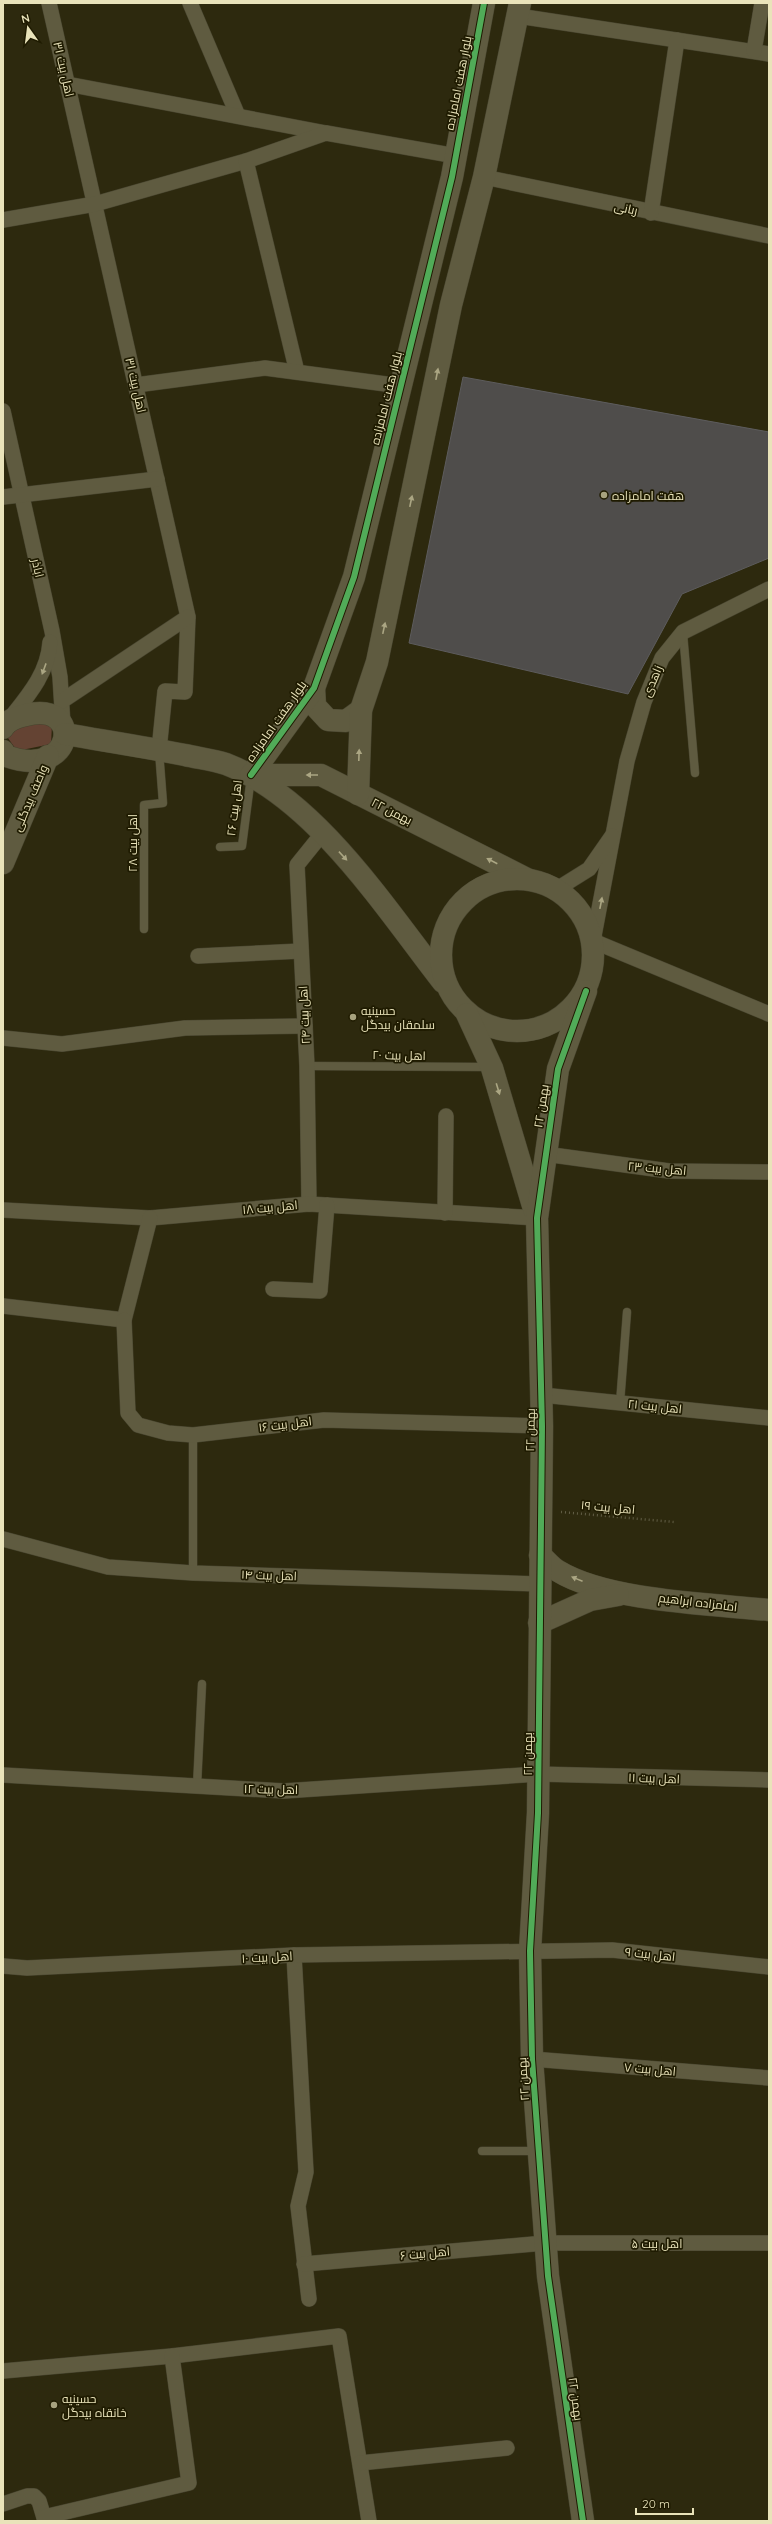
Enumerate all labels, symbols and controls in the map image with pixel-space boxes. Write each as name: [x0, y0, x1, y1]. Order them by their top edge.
north arrow: [8, 8, 48, 48]
text: N: [20, 11, 31, 26]
street label: بلوار هفت امامزاده: [442, 35, 474, 131]
street label: اهل بیت ۳۱: [50, 40, 78, 98]
street label: ربانی: [613, 198, 639, 218]
street label: بلوار هفت امامزاده: [367, 350, 405, 446]
street label: اهل بیت ۳۱: [122, 356, 150, 414]
one-way arrow: [435, 368, 441, 380]
place label: هفت امامزاده: [612, 488, 684, 503]
marker: هفت امامزاده: [599, 490, 609, 500]
one-way arrow: [408, 495, 414, 507]
street label: اباذر: [28, 556, 47, 579]
one-way arrow: [382, 622, 388, 634]
one-way arrow: [40, 663, 46, 675]
street label: زاهدی: [639, 663, 665, 699]
street label: بلوار هفت امامزاده: [242, 678, 310, 764]
one-way arrow: [356, 748, 362, 761]
street label: واصف بیدگلی: [9, 762, 51, 834]
one-way arrow: [305, 772, 318, 778]
street label: اهل بیت ۲۶: [223, 779, 245, 837]
street label: ۲۲ بهمن: [369, 794, 415, 828]
street label: اهل بیت ۲۸: [125, 814, 140, 872]
one-way arrow: [338, 851, 347, 861]
one-way arrow: [486, 858, 498, 864]
one-way arrow: [598, 897, 604, 909]
street label: اهل بیت ۲۴: [295, 985, 313, 1045]
place label: حسینیه سلمقان بیدگل: [361, 1003, 435, 1032]
marker: حسینیه سلمقان بیدگل: [348, 1012, 358, 1022]
street label: اهل بیت ۲۰: [372, 1047, 426, 1063]
one-way arrow: [495, 1083, 501, 1095]
street label: ۲۲ بهمن: [530, 1083, 552, 1129]
street label: اهل بیت ۲۳: [627, 1158, 687, 1178]
street label: اهل بیت ۱۸: [242, 1197, 298, 1217]
street label: اهل بیت ۲۱: [627, 1396, 683, 1416]
street label: ۲۲ بهمن: [522, 1408, 538, 1452]
street label: اهل بیت ۱۶: [257, 1413, 313, 1435]
street label: اهل بیت ۱۹: [580, 1497, 636, 1517]
street label: اهل بیت ۱۴: [241, 1567, 297, 1583]
one-way arrow: [570, 1576, 582, 1582]
street label: امامزاده ابراهیم: [658, 1590, 738, 1615]
street label: ۲۲ بهمن: [520, 1732, 535, 1776]
street label: اهل بیت ۱۱: [628, 1770, 680, 1786]
street label: اهل بیت ۱۲: [244, 1781, 298, 1797]
street label: اهل بیت ۹: [624, 1944, 676, 1964]
street label: اهل بیت ۱۰: [241, 1948, 293, 1966]
street label: ۲۲ بهمن: [514, 2057, 532, 2101]
street label: اهل بیت ۷: [624, 2059, 676, 2079]
street label: اهل بیت ۵: [632, 2236, 682, 2251]
street label: اهل بیت ۶: [399, 2243, 451, 2263]
street label: ۲۲ بهمن: [566, 2376, 586, 2422]
place label: حسینیه خانقاه بیدگل: [62, 2391, 127, 2420]
marker: حسینیه خانقاه بیدگل: [49, 2400, 59, 2410]
scale bar: [636, 2490, 693, 2516]
text: 20 m: [642, 2496, 670, 2511]

